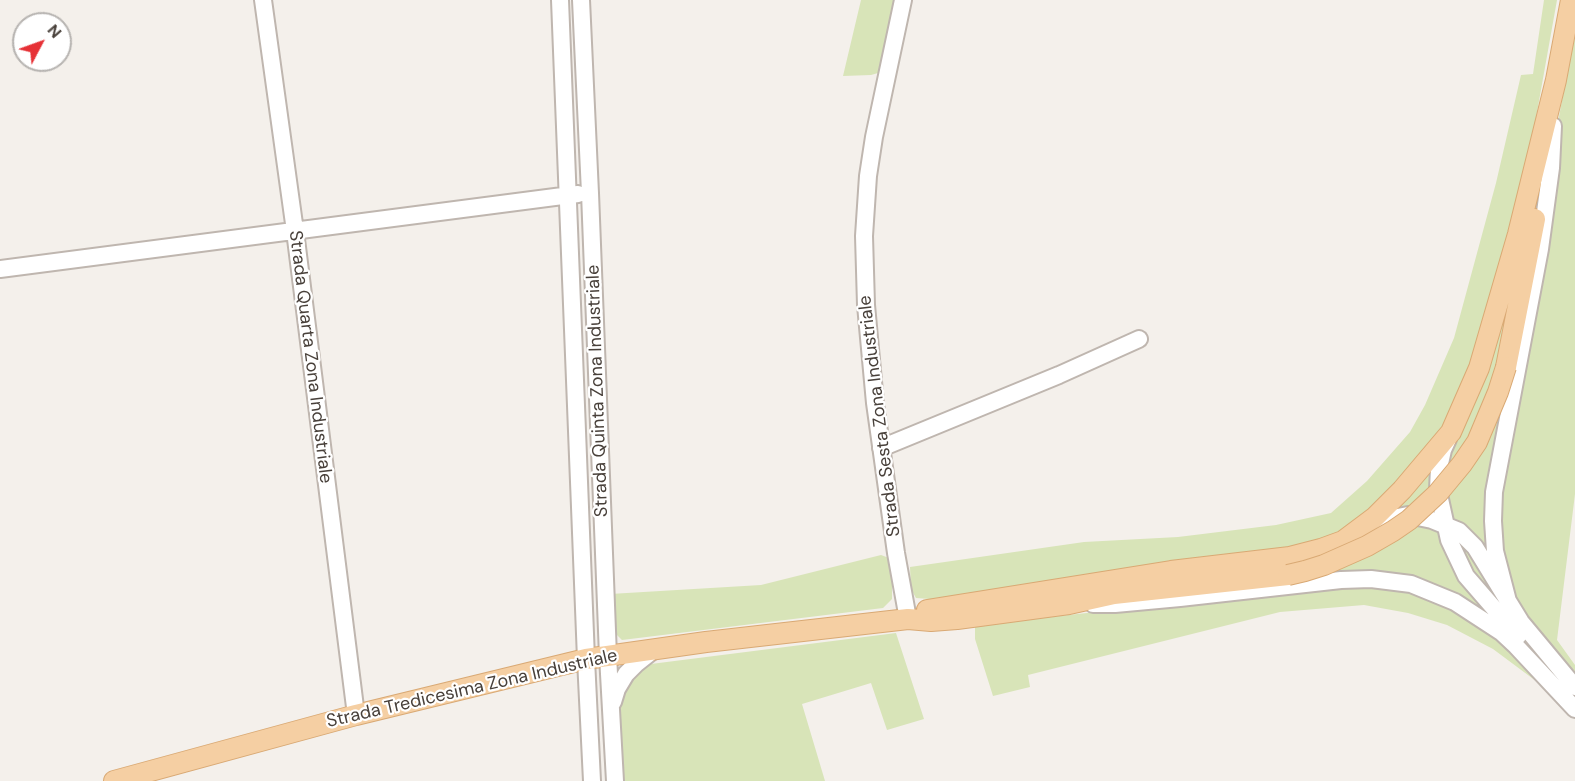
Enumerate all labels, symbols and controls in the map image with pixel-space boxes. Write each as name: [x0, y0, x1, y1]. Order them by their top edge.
north arrow: [12, 12, 72, 72]
text: N: [43, 20, 66, 42]
street label: Strada Quarta Zona Industriale: [284, 229, 336, 485]
street label: Strada Quinta Zona Industriale: [583, 264, 613, 518]
street label: Strada Sesta Zona Industriale: [854, 294, 906, 538]
street label: Strada Tredicesima Zona Industriale: [325, 645, 619, 733]

